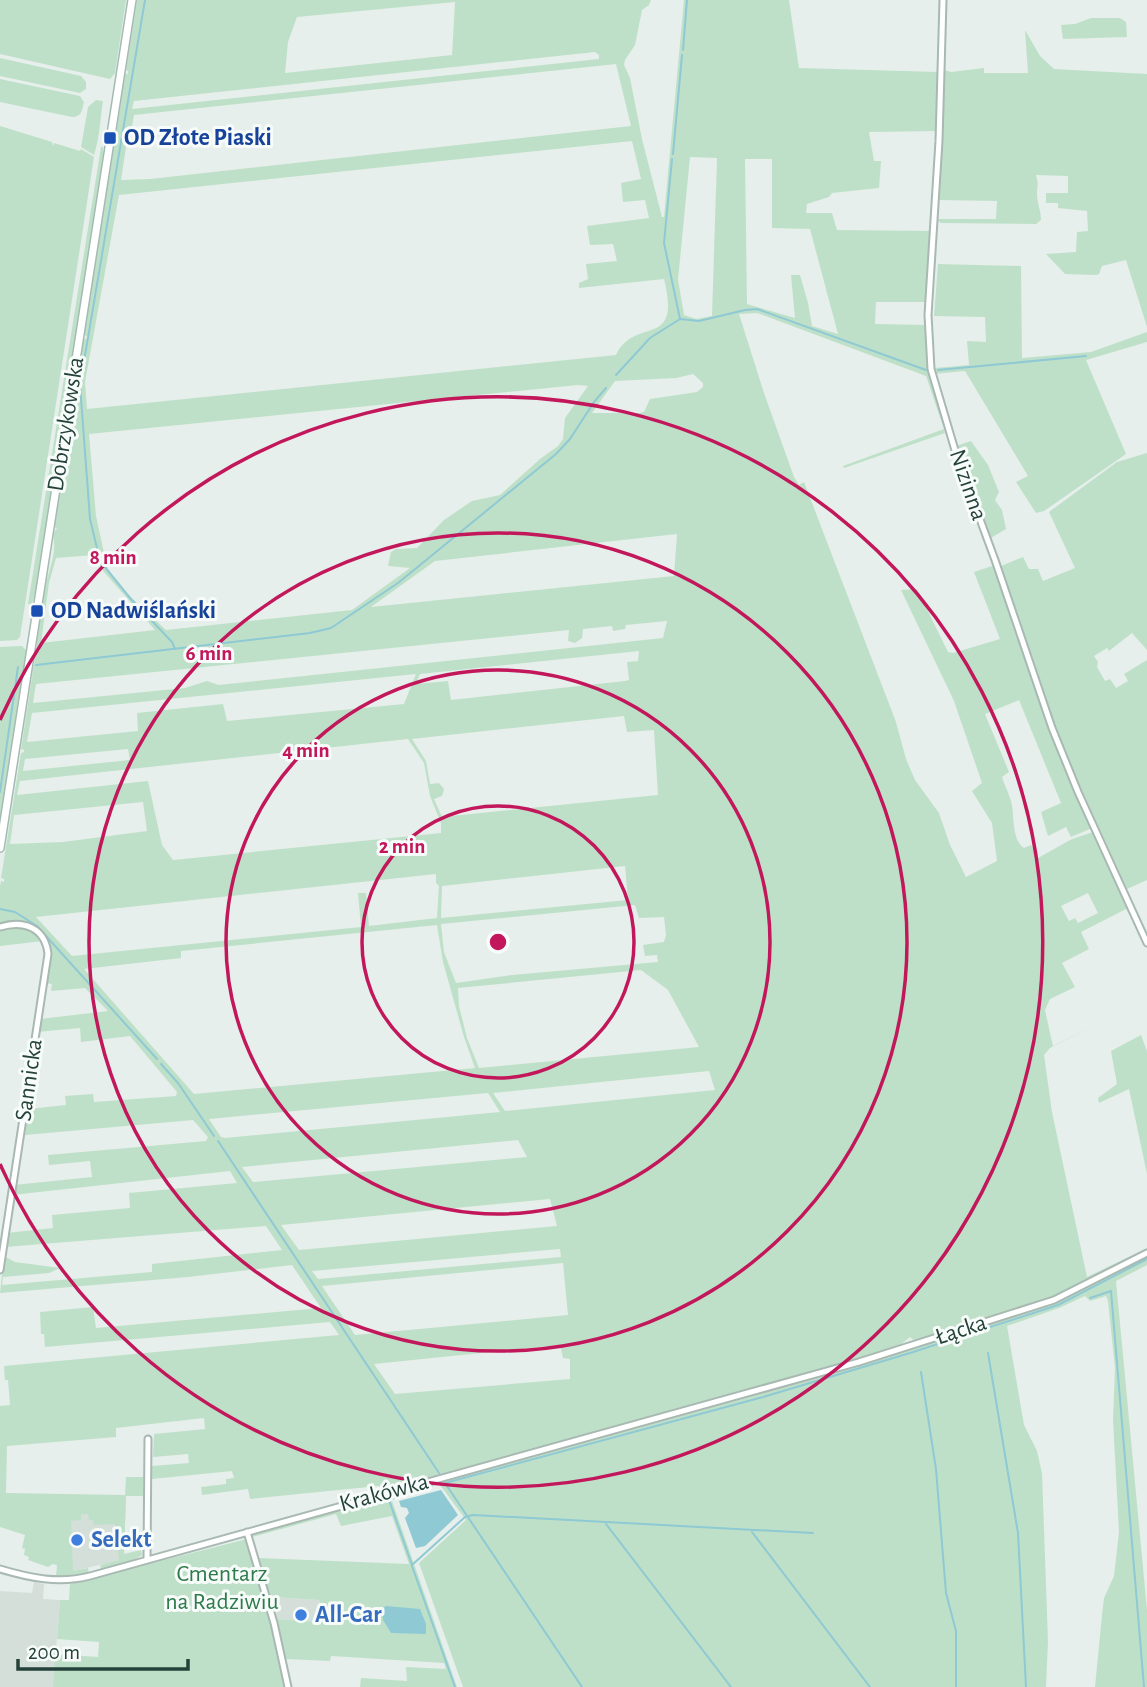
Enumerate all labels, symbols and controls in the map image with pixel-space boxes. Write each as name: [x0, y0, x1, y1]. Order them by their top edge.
place label: OD Złote Piaski: [124, 126, 272, 150]
marker: OD Złote Piaski: [102, 130, 118, 146]
street label: Dobrzykowska: [44, 355, 88, 493]
street label: Nizinna: [945, 446, 991, 524]
text: 8 min: [89, 547, 137, 568]
place label: OD Nadwiślański: [51, 599, 216, 623]
marker: OD Nadwiślański: [29, 603, 45, 619]
text: 6 min: [186, 643, 232, 664]
text: 4 min: [282, 740, 330, 761]
text: 2 min: [379, 836, 425, 857]
centre of rings: [486, 930, 510, 954]
street label: Sannicka: [11, 1037, 47, 1123]
street label: Łącka: [932, 1311, 990, 1349]
street label: Krakówka: [337, 1470, 431, 1516]
place label: Selekt: [91, 1528, 151, 1552]
marker: Selekt: [69, 1532, 85, 1548]
park label: Cmentarz na Radziwiu: [165, 1562, 279, 1614]
place label: All-Car: [315, 1603, 382, 1627]
marker: All-Car: [293, 1607, 309, 1623]
scale bar: [18, 1628, 187, 1672]
text: 200 m: [28, 1642, 80, 1663]

